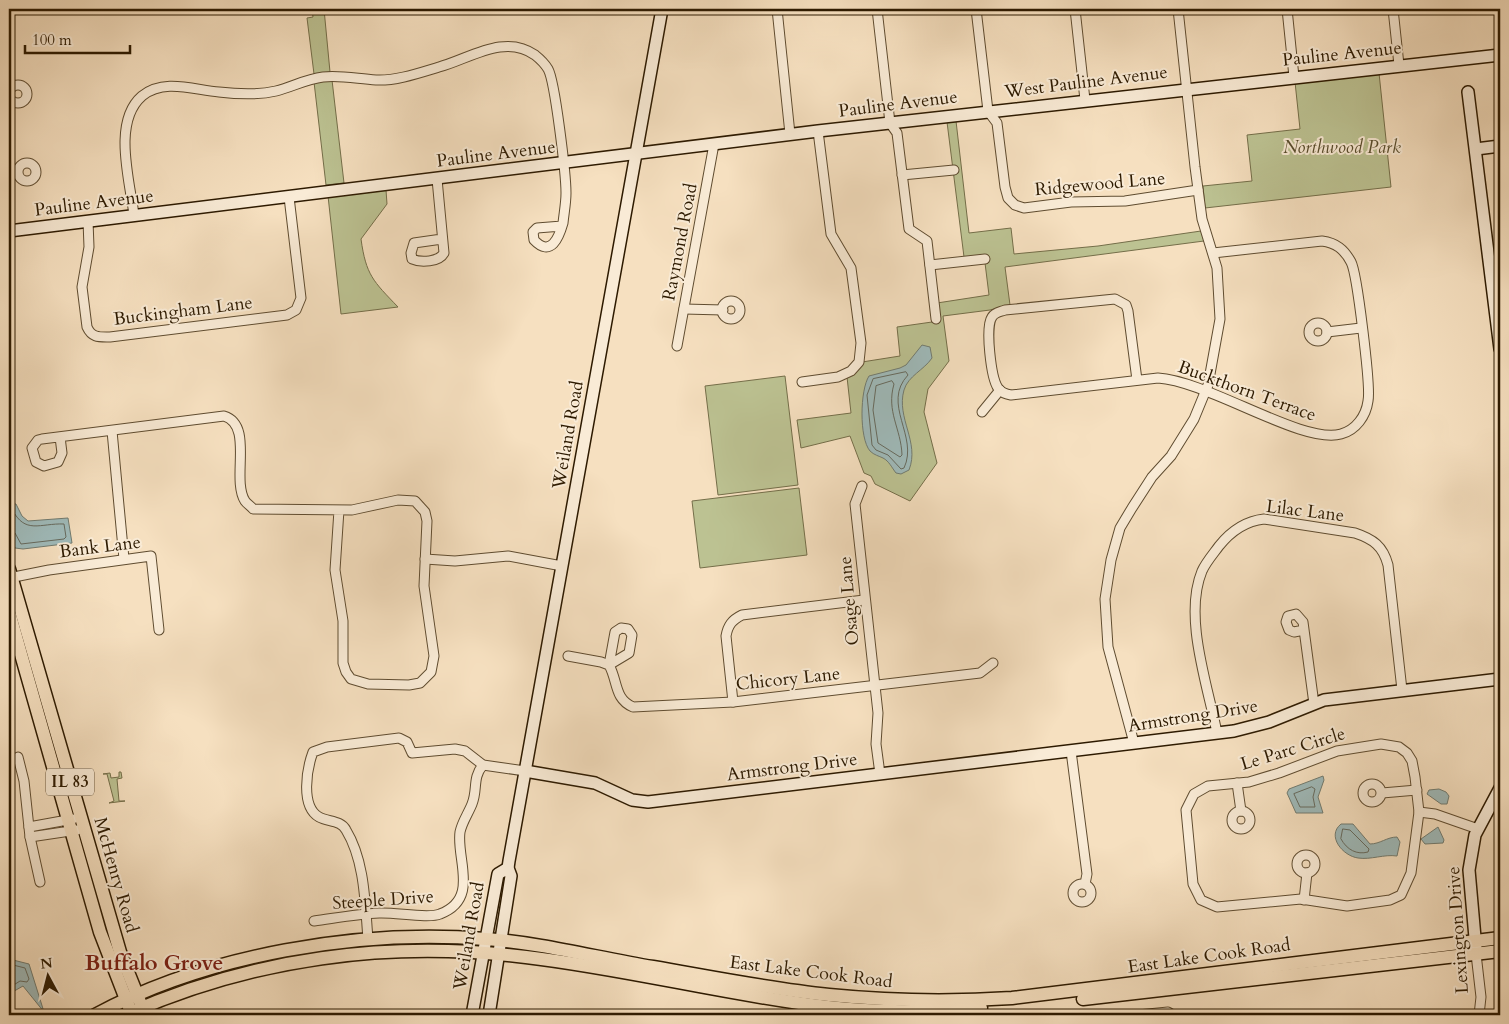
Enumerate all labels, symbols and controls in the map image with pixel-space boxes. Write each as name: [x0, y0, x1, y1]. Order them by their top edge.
scale bar: [25, 22, 130, 54]
text: 100 m: [32, 30, 72, 50]
street label: Pauline Avenue: [1281, 35, 1403, 73]
street label: West Pauline Avenue: [1002, 60, 1169, 105]
street label: Pauline Avenue: [837, 84, 959, 124]
street label: Pauline Avenue: [435, 134, 557, 174]
park label: Northwood Park: [1283, 135, 1401, 160]
street label: Ridgewood Lane: [1034, 166, 1166, 202]
street label: Raymond Road: [656, 181, 704, 303]
street label: Pauline Avenue: [33, 183, 155, 223]
street label: Buckingham Lane: [112, 290, 254, 332]
street label: Buckthorn Terrace: [1174, 354, 1320, 428]
street label: Weiland Road: [546, 378, 590, 492]
street label: Lilac Lane: [1265, 494, 1345, 528]
street label: Bank Lane: [58, 530, 142, 564]
street label: Osage Lane: [833, 555, 865, 647]
street label: Chicory Lane: [735, 661, 841, 697]
street label: Armstrong Drive: [1126, 693, 1260, 739]
street label: Le Parc Circle: [1238, 721, 1348, 777]
street label: Armstrong Drive: [725, 747, 859, 787]
road number: IL 83: [46, 769, 94, 796]
street label: McHenry Road: [88, 814, 145, 936]
street label: Lexington Drive: [1441, 866, 1475, 994]
street label: Weiland Road: [447, 879, 491, 993]
street label: Steeple Drive: [331, 884, 435, 916]
street label: East Lake Cook Road: [1126, 932, 1292, 980]
district label: Buffalo Grove: [85, 948, 223, 978]
street label: East Lake Cook Road: [728, 950, 894, 994]
north arrow: [22, 952, 72, 1002]
text: N: [39, 953, 54, 974]

